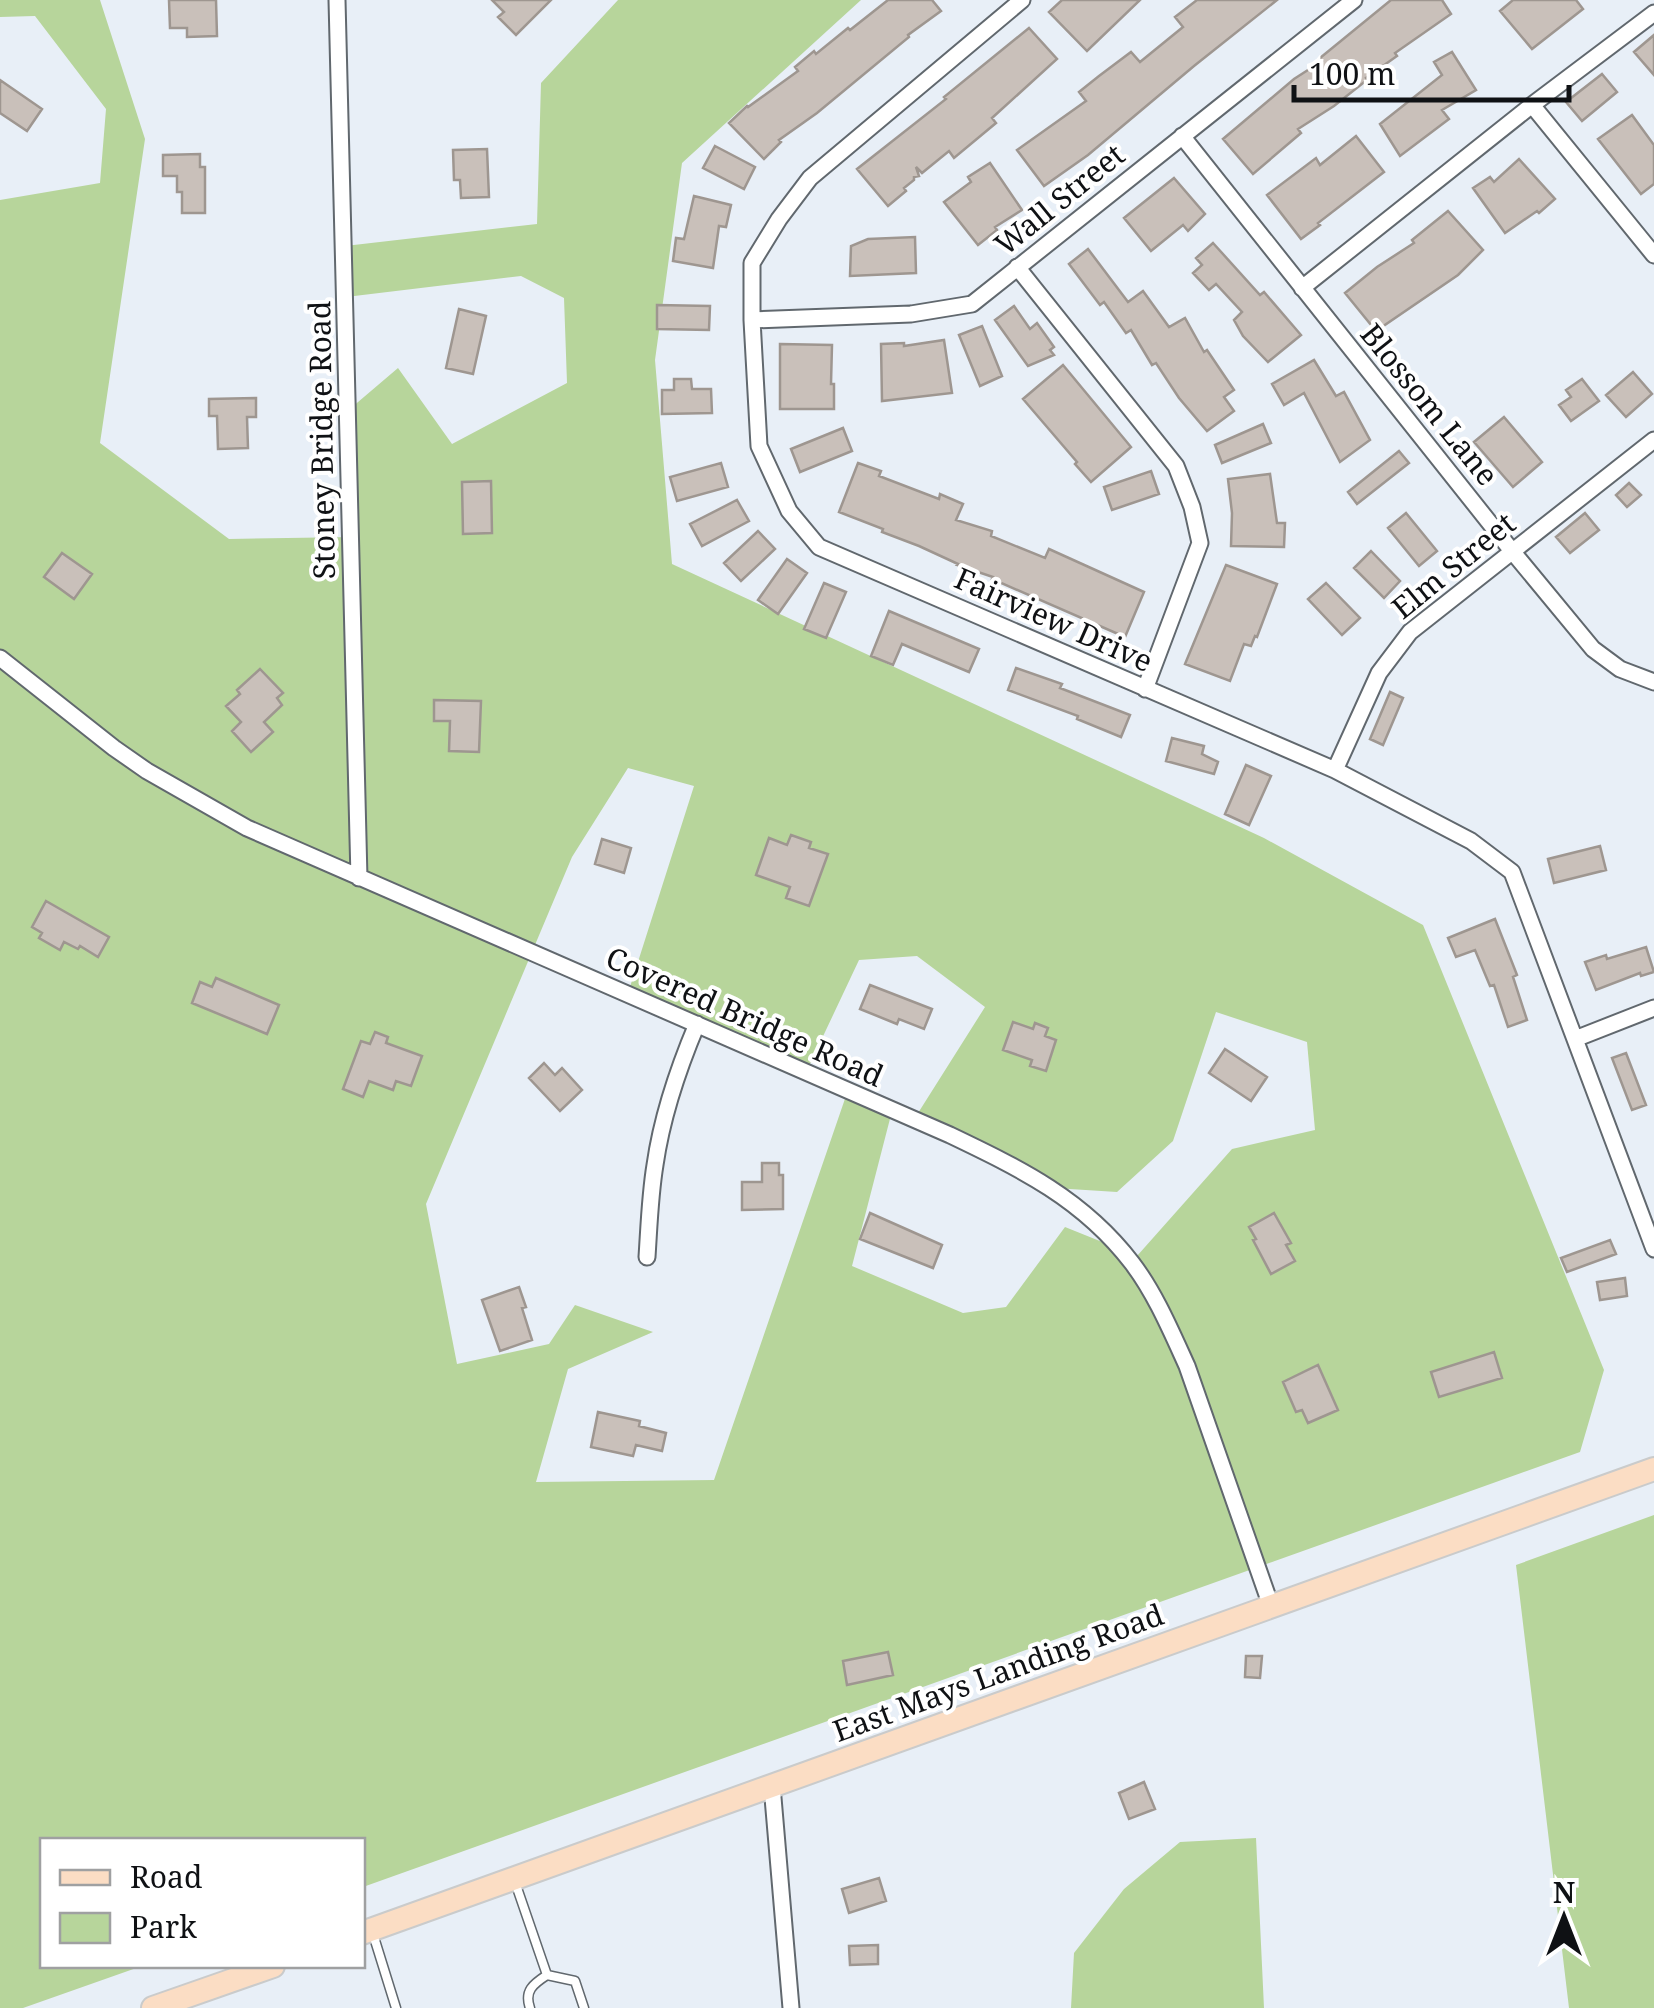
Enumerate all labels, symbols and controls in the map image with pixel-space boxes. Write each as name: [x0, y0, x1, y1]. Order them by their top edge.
scale bar: [1294, 40, 1569, 102]
text: 100 m: [1309, 53, 1395, 94]
street label: Wall Street: [985, 134, 1133, 264]
street label: Stoney Bridge Road: [298, 300, 344, 580]
street label: Blossom Lane: [1352, 314, 1508, 494]
street label: Elm Street: [1383, 503, 1523, 627]
street label: Fairview Drive: [948, 557, 1160, 681]
street label: Covered Bridge Road: [600, 936, 890, 1096]
street label: East Mays Landing Road: [827, 1593, 1169, 1751]
legend: [40, 1838, 365, 1968]
text: Road: [130, 1856, 202, 1897]
north arrow: [1514, 1868, 1614, 1968]
text: N: [1553, 1873, 1575, 1911]
text: Park: [130, 1906, 197, 1947]

